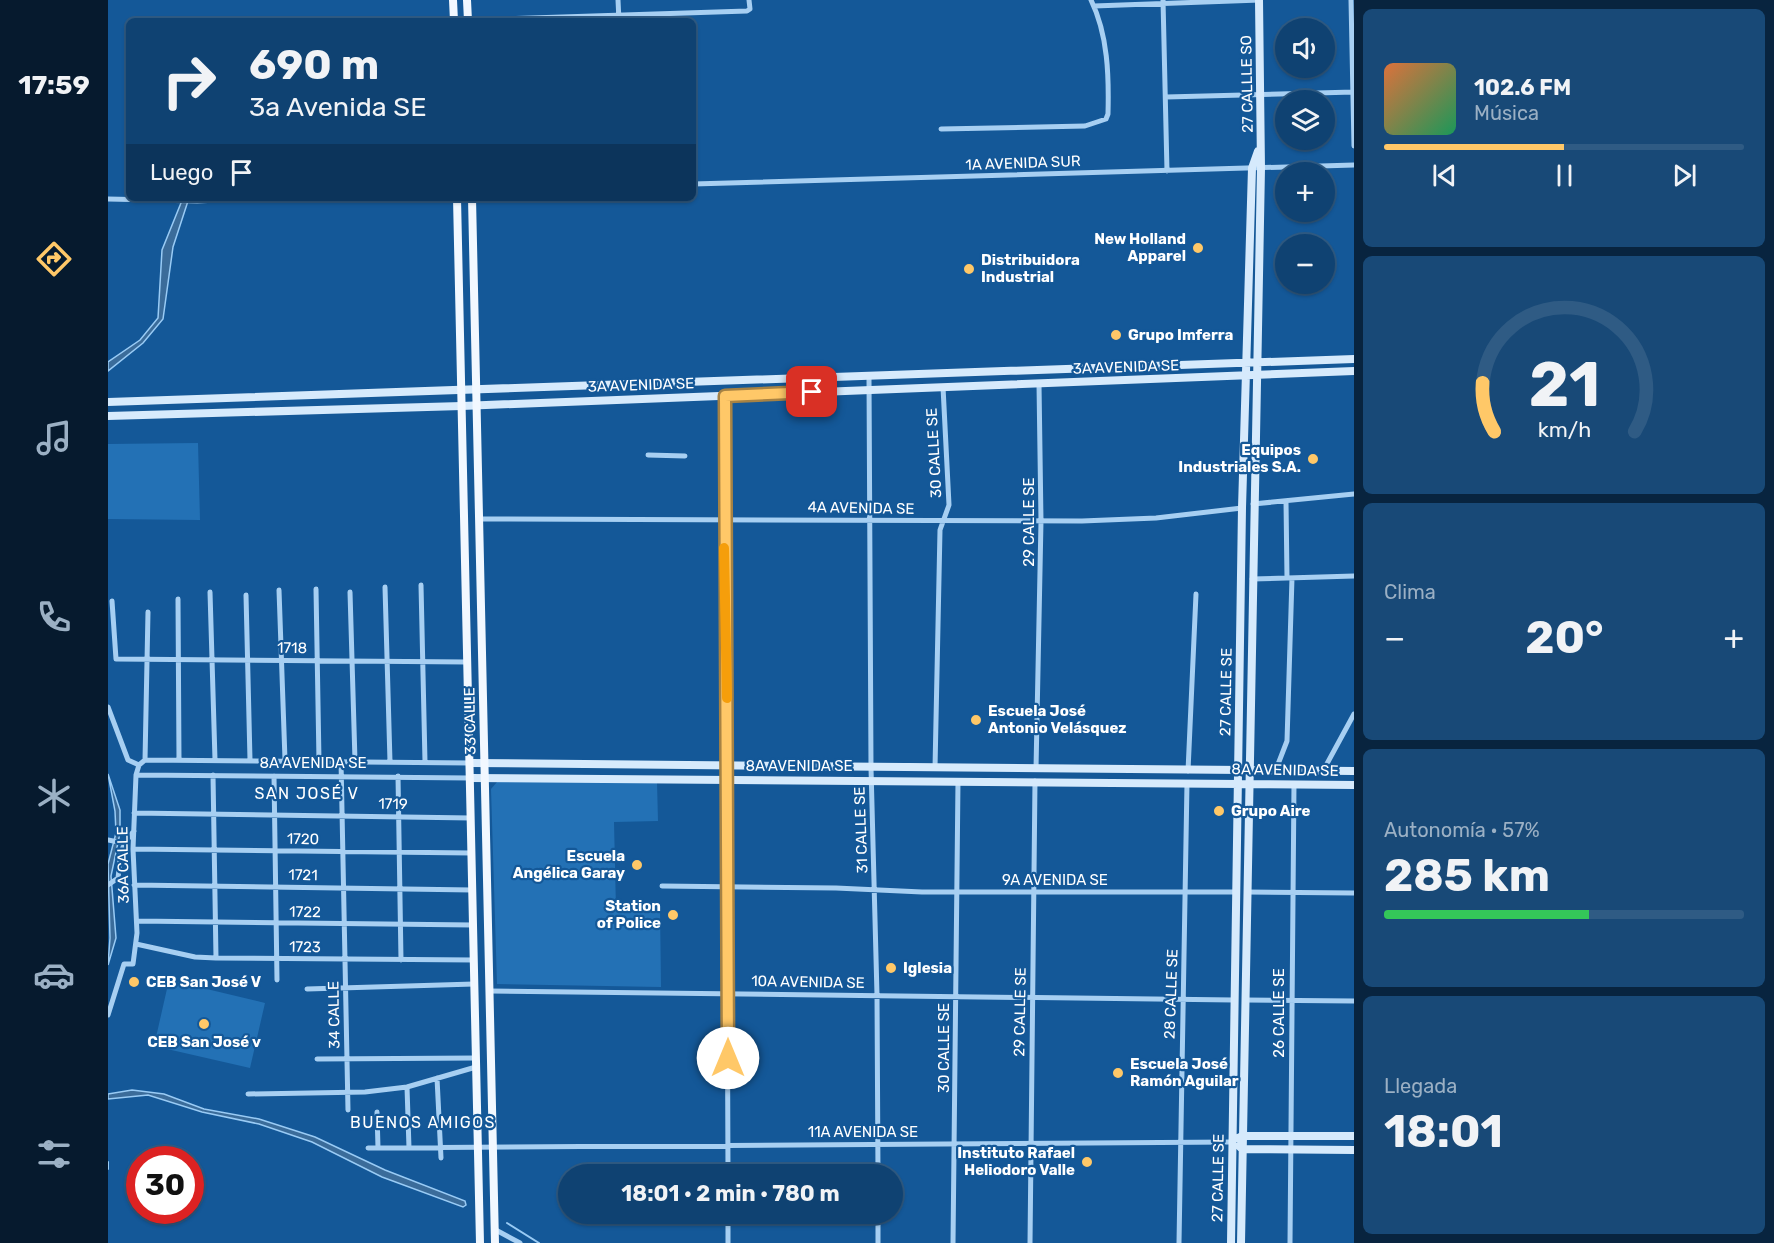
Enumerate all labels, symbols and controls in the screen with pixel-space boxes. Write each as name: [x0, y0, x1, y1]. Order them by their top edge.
map controls: [1275, 18, 1335, 294]
button: sound: [1275, 18, 1335, 78]
street label: 27 CALLLE SO: [1237, 35, 1257, 133]
text: 690 m: [249, 40, 379, 90]
icon: right: [150, 42, 228, 120]
text: 17:59: [18, 69, 90, 101]
text: 102.6 FM: [1474, 74, 1571, 101]
button: layers: [1275, 90, 1335, 150]
text: 3a Avenida SE: [249, 91, 427, 123]
text: Música: [1474, 101, 1539, 125]
street label: 1A AVENIDA SUR: [965, 152, 1081, 174]
icon: arrive: [225, 156, 258, 189]
text: Luego: [150, 159, 213, 186]
icon: previous: [1428, 159, 1461, 192]
icon: pause: [1548, 159, 1581, 192]
icon: next: [1668, 159, 1701, 192]
button: +: [1275, 162, 1335, 222]
place label: New Holland Apparel: [1094, 230, 1186, 265]
button: −: [1275, 234, 1335, 294]
icon: directions: [33, 238, 75, 280]
marker: New Holland Apparel: [1191, 241, 1205, 255]
place label: Distribuidora Industrial: [981, 251, 1080, 286]
marker: Distribuidora Industrial: [962, 262, 976, 276]
place label: Grupo Imferra: [1128, 326, 1234, 344]
marker: Grupo Imferra: [1109, 328, 1123, 342]
text: 21: [1528, 348, 1600, 422]
street label: 3A AVENIDA SE: [1072, 356, 1180, 378]
pin: [786, 366, 837, 417]
street label: 3A AVENIDA SE: [587, 374, 695, 396]
icon: arrive: [795, 375, 828, 408]
street label: 30 CALLE SE: [923, 407, 945, 499]
icon: music: [33, 417, 75, 459]
text: km/h: [1537, 417, 1591, 442]
place label: Equipos Industriales S.A.: [1178, 441, 1301, 476]
marker: Equipos Industriales S.A.: [1306, 452, 1320, 466]
street label: 29 CALLE SE: [1020, 477, 1038, 567]
street label: 4A AVENIDA SE: [807, 498, 915, 518]
text: Clima: [1384, 580, 1436, 604]
icon: phone: [33, 596, 75, 638]
text: 20°: [1525, 611, 1604, 664]
text: −: [1384, 618, 1405, 657]
text: +: [1723, 618, 1744, 657]
street label: 1718: [277, 639, 307, 657]
street label: 27 CALLE SE: [1216, 648, 1236, 736]
street label: 33 CALLE: [460, 687, 480, 755]
place label: Escuela José Antonio Velásquez: [988, 702, 1127, 737]
marker: Escuela José Antonio Velásquez: [969, 713, 983, 727]
street label: 8A AVENIDA SE: [259, 754, 367, 772]
street label: 8A AVENIDA SE: [745, 757, 853, 775]
street label: 8A AVENIDA SE: [1231, 760, 1339, 780]
icon: climate: [33, 775, 75, 817]
district label: SAN JOSÉ V: [254, 784, 360, 803]
street label: 31 CALLE SE: [850, 786, 872, 874]
street label: 1719: [378, 795, 408, 813]
place label: Grupo Aire: [1231, 802, 1310, 820]
marker: Grupo Aire: [1212, 804, 1226, 818]
text: Autonomía · 57%: [1384, 818, 1540, 842]
street label: 36A CALLE: [113, 826, 133, 904]
street label: 1720: [287, 830, 319, 848]
place label: Escuela Angélica Garay: [513, 847, 625, 882]
text: 285 km: [1384, 849, 1550, 902]
marker: Escuela Angélica Garay: [630, 858, 644, 872]
street label: 1721: [288, 866, 318, 884]
street label: 9A AVENIDA SE: [1002, 871, 1108, 889]
place label: Station of Police: [597, 897, 661, 932]
street label: 1722: [289, 903, 321, 921]
marker: Station of Police: [666, 908, 680, 922]
street label: 1723: [289, 938, 321, 956]
street label: 28 CALLE SE: [1160, 949, 1182, 1039]
icon: car: [33, 954, 75, 996]
place label: Iglesia: [903, 959, 952, 977]
marker: Iglesia: [884, 961, 898, 975]
street label: 29 CALLE SE: [1010, 967, 1030, 1057]
street label: 26 CALLE SE: [1270, 968, 1288, 1058]
street label: 10A AVENIDA SE: [751, 972, 865, 992]
place label: CEB San José V: [146, 973, 262, 991]
marker: CEB San José V: [127, 975, 141, 989]
street label: 34 CALLE: [324, 981, 344, 1049]
street label: 30 CALLE SE: [935, 1003, 953, 1093]
marker: CEB San José v: [197, 1017, 211, 1031]
position arrow: [696, 1026, 760, 1090]
place label: CEB San José v: [147, 1033, 261, 1051]
place label: Escuela José Ramón Aguilar: [1130, 1055, 1239, 1090]
marker: Escuela José Ramón Aguilar: [1111, 1066, 1125, 1080]
text: Llegada: [1384, 1074, 1457, 1098]
text: 18:01: [1384, 1105, 1503, 1158]
district label: BUENOS AMIGOS: [350, 1113, 496, 1132]
street label: 11A AVENIDA SE: [808, 1123, 918, 1141]
icon: filters: [33, 1133, 75, 1175]
street label: 27 CALLE SE: [1208, 1134, 1228, 1222]
place label: Instituto Rafael Heliodoro Valle: [957, 1144, 1075, 1179]
speed limit sign: 30: [126, 1146, 204, 1224]
marker: Instituto Rafael Heliodoro Valle: [1080, 1155, 1094, 1169]
text: 18:01 · 2 min · 780 m: [621, 1180, 840, 1207]

